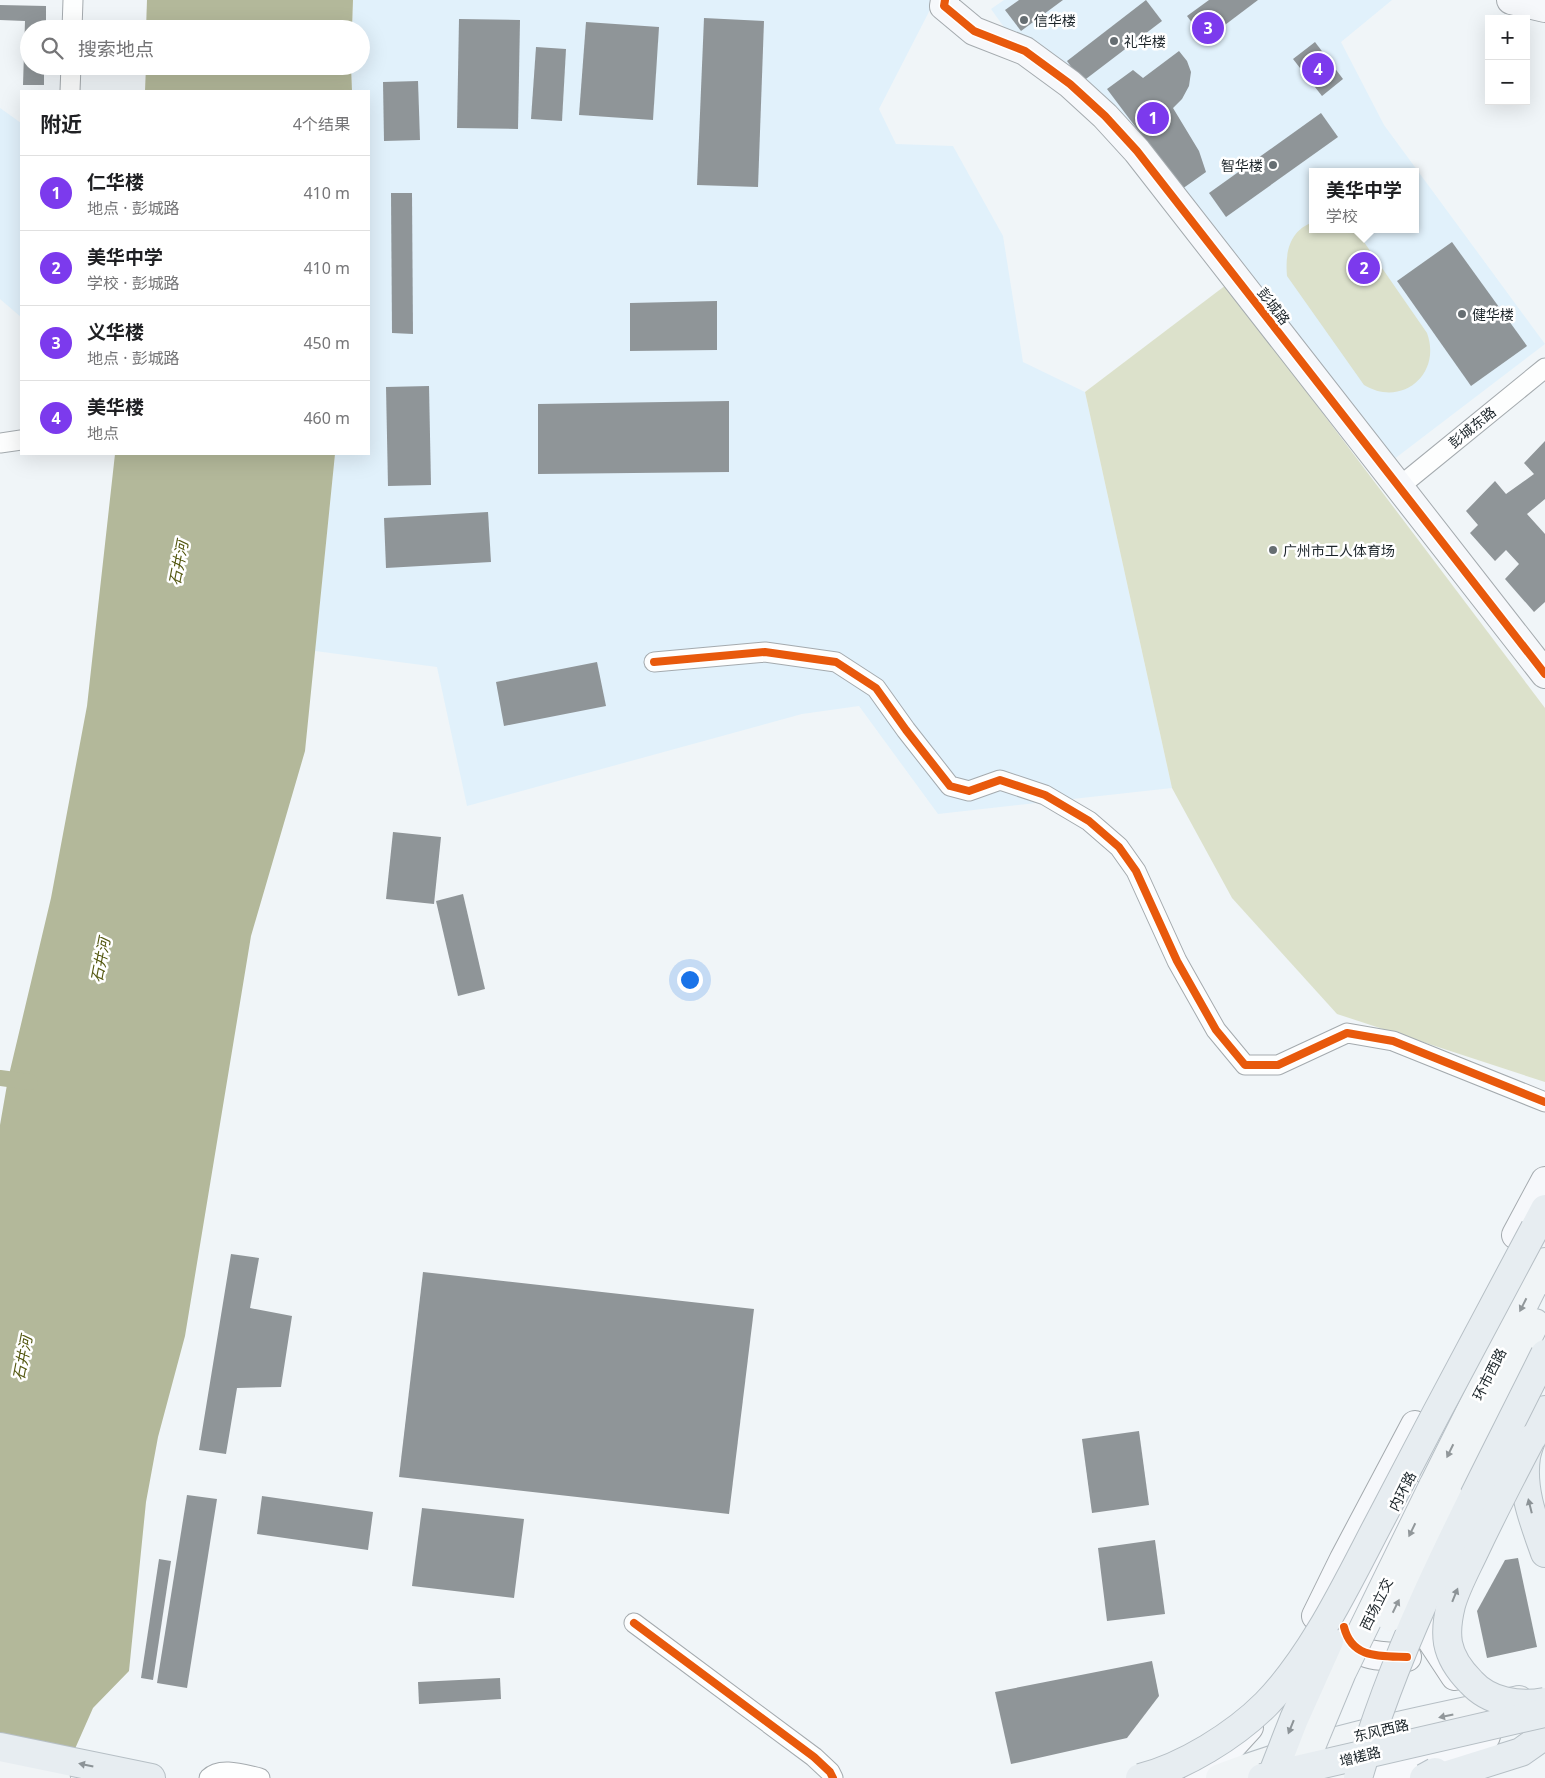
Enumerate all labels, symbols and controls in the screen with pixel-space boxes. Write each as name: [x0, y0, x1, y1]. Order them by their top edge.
pin: 3: [1192, 9, 1224, 47]
place label: 信华楼: [1034, 11, 1076, 30]
marker: 信华楼: [1018, 14, 1030, 26]
map controls: [1485, 15, 1530, 105]
button: +: [1485, 15, 1530, 60]
search box: [20, 20, 370, 75]
place label: 礼华楼: [1124, 32, 1166, 51]
icon: search: [38, 34, 66, 62]
marker: 礼华楼: [1108, 35, 1120, 47]
text: 搜索地点: [78, 36, 154, 62]
pin: 4: [1302, 50, 1334, 88]
button: −: [1485, 60, 1530, 105]
pin: 1: [1137, 99, 1169, 137]
text: 附近: [40, 110, 82, 138]
text: 4个结果: [293, 113, 350, 135]
place label: 智华楼: [1221, 156, 1263, 175]
marker: 智华楼: [1267, 159, 1279, 171]
popup: [1309, 168, 1419, 233]
text: 仁华楼: [87, 169, 144, 195]
text: 美华中学: [1326, 177, 1402, 203]
text: 1: [51, 182, 61, 204]
text: 410 m: [303, 182, 350, 204]
text: 地点 · 彭城路: [87, 197, 180, 219]
text: 学校: [1326, 205, 1358, 227]
text: 美华中学: [87, 244, 163, 270]
pin: 2: [1348, 249, 1380, 287]
text: 2: [51, 257, 61, 279]
text: 410 m: [303, 257, 350, 279]
text: 学校 · 彭城路: [87, 272, 180, 294]
street label: 彭城路: [1254, 284, 1294, 328]
place label: 健华楼: [1472, 305, 1514, 324]
marker: 健华楼: [1456, 308, 1468, 320]
text: 义华楼: [87, 319, 144, 345]
text: 3: [51, 332, 61, 354]
text: 450 m: [303, 332, 350, 354]
text: 地点 · 彭城路: [87, 347, 180, 369]
text: 美华楼: [87, 394, 144, 420]
street label: 彭城东路: [1444, 402, 1500, 452]
text: 4: [51, 407, 61, 429]
text: 460 m: [303, 407, 350, 429]
text: 地点: [87, 422, 119, 444]
water label: 石井河: [164, 536, 193, 587]
place label: 广州市工人体育场: [1283, 541, 1395, 560]
marker: 广州市工人体育场: [1267, 544, 1279, 556]
water label: 石井河: [86, 933, 115, 984]
your location: [677, 967, 703, 993]
one-way arrow: [1519, 1298, 1527, 1313]
water label: 石井河: [8, 1331, 37, 1382]
street label: 环市西路: [1468, 1345, 1510, 1403]
one-way arrow: [1446, 1444, 1454, 1458]
street label: 内环路: [1384, 1468, 1420, 1514]
one-way arrow: [1526, 1499, 1534, 1514]
one-way arrow: [1408, 1522, 1416, 1537]
street label: 西场立交: [1355, 1575, 1397, 1633]
one-way arrow: [1451, 1587, 1459, 1602]
one-way arrow: [1391, 1599, 1400, 1614]
one-way arrow: [1438, 1712, 1454, 1720]
street label: 东风西路: [1352, 1714, 1410, 1746]
one-way arrow: [1286, 1720, 1294, 1735]
street label: 增槎路: [1337, 1742, 1383, 1770]
one-way arrow: [78, 1760, 94, 1768]

